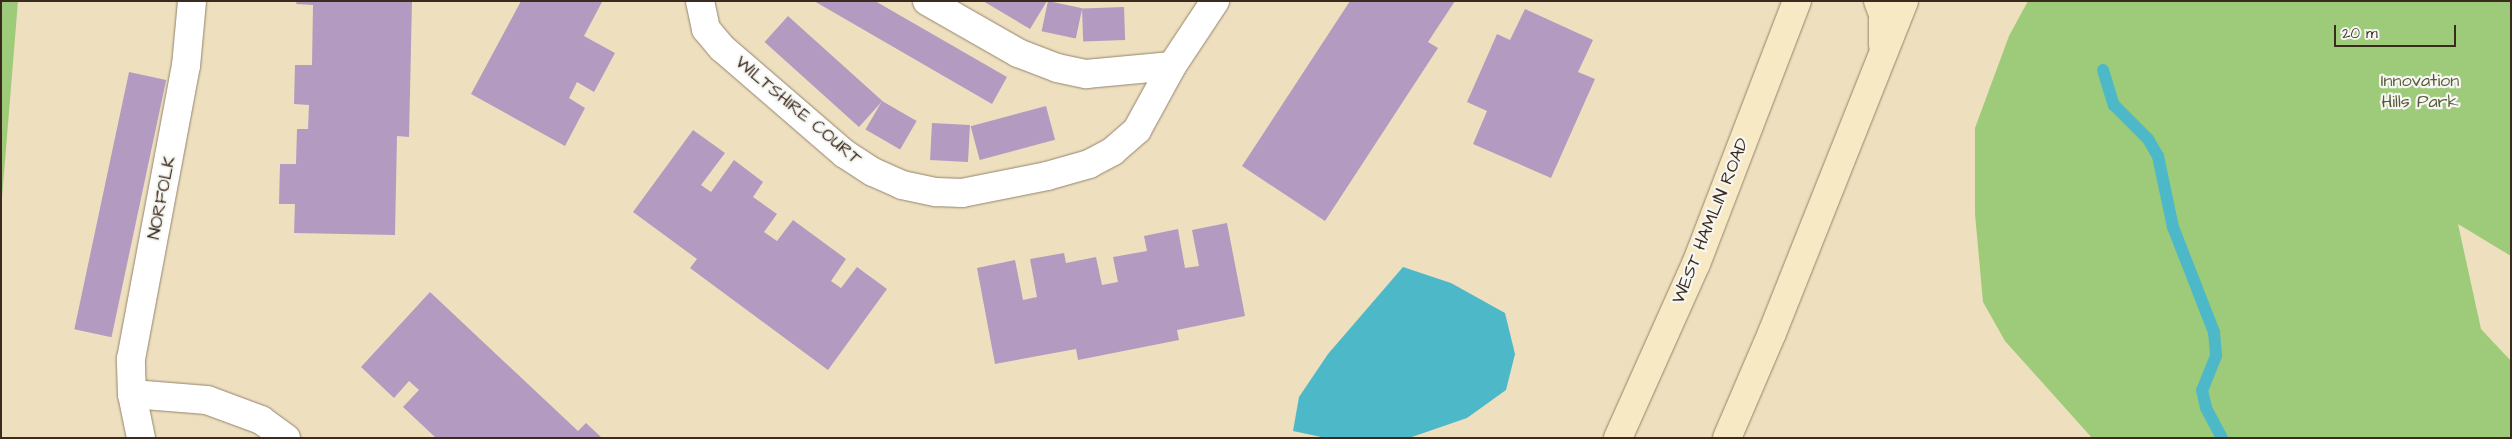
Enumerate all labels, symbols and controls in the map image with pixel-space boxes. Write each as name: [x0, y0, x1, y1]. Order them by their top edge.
scale bar: [2337, 15, 2460, 47]
text: 20 m: [2342, 23, 2378, 44]
street label: WILTSHIRE COURT: [730, 52, 866, 170]
park label: Innovation Hills Park: [2381, 71, 2459, 114]
street label: WEST HAMLIN ROAD: [1668, 135, 1754, 307]
street label: NORFOLK: [143, 155, 181, 241]

